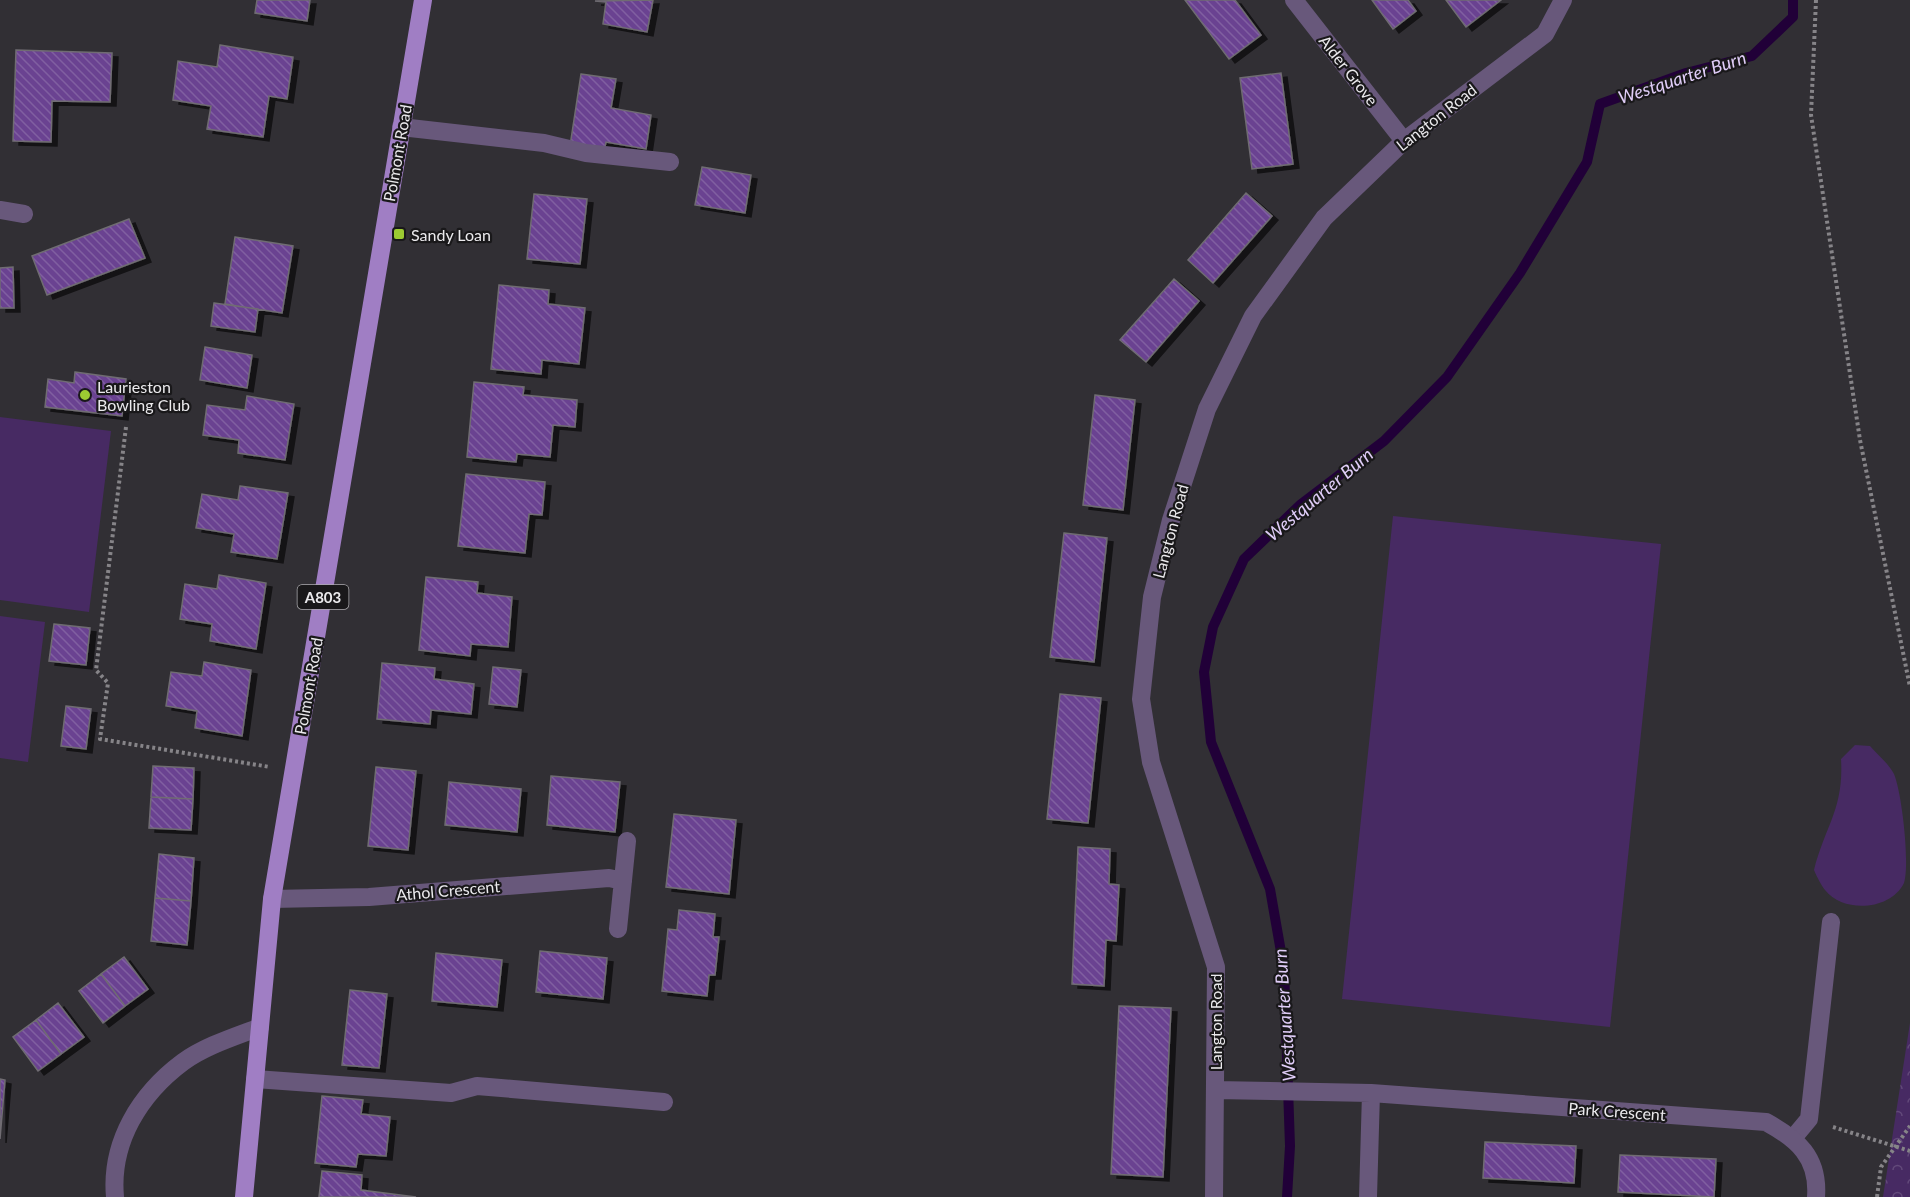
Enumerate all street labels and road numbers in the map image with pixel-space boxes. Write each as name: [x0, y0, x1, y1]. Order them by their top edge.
street label: Alder Grove: [1316, 31, 1382, 109]
street label: Langton Road: [1392, 80, 1480, 154]
street label: Polmont Road: [379, 103, 415, 203]
street label: Langton Road: [1148, 482, 1192, 580]
road number: A803: [298, 585, 348, 609]
street label: Polmont Road: [290, 636, 326, 736]
street label: Athol Crescent: [395, 876, 501, 904]
street label: Langton Road: [1206, 974, 1225, 1070]
street label: Park Crescent: [1568, 1098, 1666, 1124]

